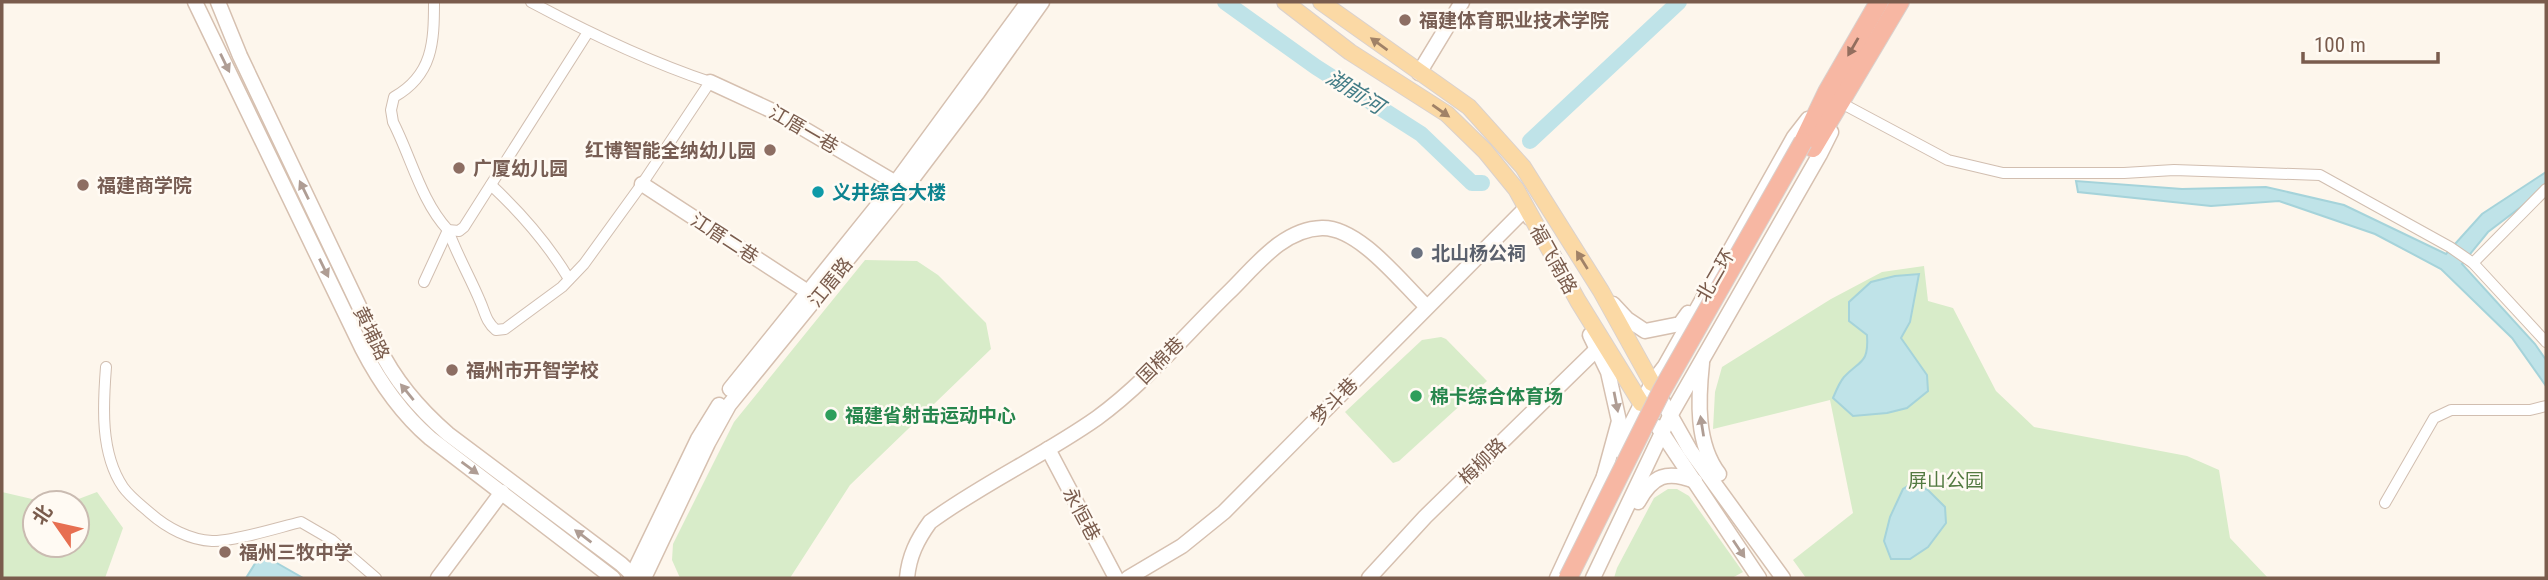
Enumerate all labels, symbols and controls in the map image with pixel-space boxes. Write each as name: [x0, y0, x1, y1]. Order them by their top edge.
place label: 福建体育职业技术学院: [1419, 9, 1609, 32]
marker: 福建体育职业技术学院: [1397, 12, 1413, 28]
scale bar: [2303, 21, 2438, 65]
text: 100 m: [2314, 33, 2366, 57]
one-way arrow: [1370, 37, 1388, 51]
one-way arrow: [1847, 37, 1859, 56]
one-way arrow: [219, 53, 231, 73]
water label: 湖前河: [1322, 65, 1391, 121]
street label: 江厝一巷: [765, 100, 842, 158]
one-way arrow: [1432, 104, 1450, 118]
place label: 红博智能全纳幼儿园: [585, 139, 756, 162]
marker: 红博智能全纳幼儿园: [762, 142, 778, 158]
place label: 广厦幼儿园: [473, 157, 568, 180]
marker: 广厦幼儿园: [451, 160, 467, 176]
place label: 福建商学院: [97, 174, 192, 197]
marker: 福建商学院: [75, 177, 91, 193]
one-way arrow: [298, 180, 310, 200]
place label: 义井综合大楼: [832, 181, 946, 204]
marker: 义井综合大楼: [810, 184, 826, 200]
street label: 江厝二巷: [687, 208, 763, 269]
street label: 福飞南路: [1525, 220, 1582, 298]
place label: 北山杨公祠: [1431, 242, 1526, 265]
marker: 北山杨公祠: [1409, 245, 1425, 261]
street label: 北二环: [1691, 245, 1740, 306]
one-way arrow: [1575, 251, 1588, 270]
street label: 江厝路: [804, 253, 857, 312]
one-way arrow: [319, 258, 330, 278]
street label: 黄埔路: [349, 303, 394, 364]
street label: 国棉巷: [1132, 332, 1189, 389]
place label: 福州市开智学校: [466, 359, 599, 382]
marker: 福州市开智学校: [444, 362, 460, 378]
street label: 梦斗巷: [1306, 373, 1362, 430]
one-way arrow: [400, 384, 415, 402]
place label: 棉卡综合体育场: [1430, 385, 1563, 408]
marker: 棉卡综合体育场: [1408, 388, 1424, 404]
one-way arrow: [1610, 391, 1621, 413]
place label: 福建省射击运动中心: [845, 404, 1016, 427]
marker: 福建省射击运动中心: [823, 407, 839, 423]
one-way arrow: [1696, 415, 1707, 437]
street label: 梅柳路: [1454, 433, 1511, 490]
one-way arrow: [461, 461, 479, 475]
park label: 屏山公园: [1908, 469, 1984, 492]
street label: 永恒巷: [1058, 484, 1105, 545]
north arrow: [21, 489, 91, 559]
text: 北: [27, 500, 57, 529]
one-way arrow: [575, 528, 593, 543]
one-way arrow: [1732, 539, 1745, 558]
place label: 福州三牧中学: [239, 541, 353, 564]
marker: 福州三牧中学: [217, 544, 233, 560]

